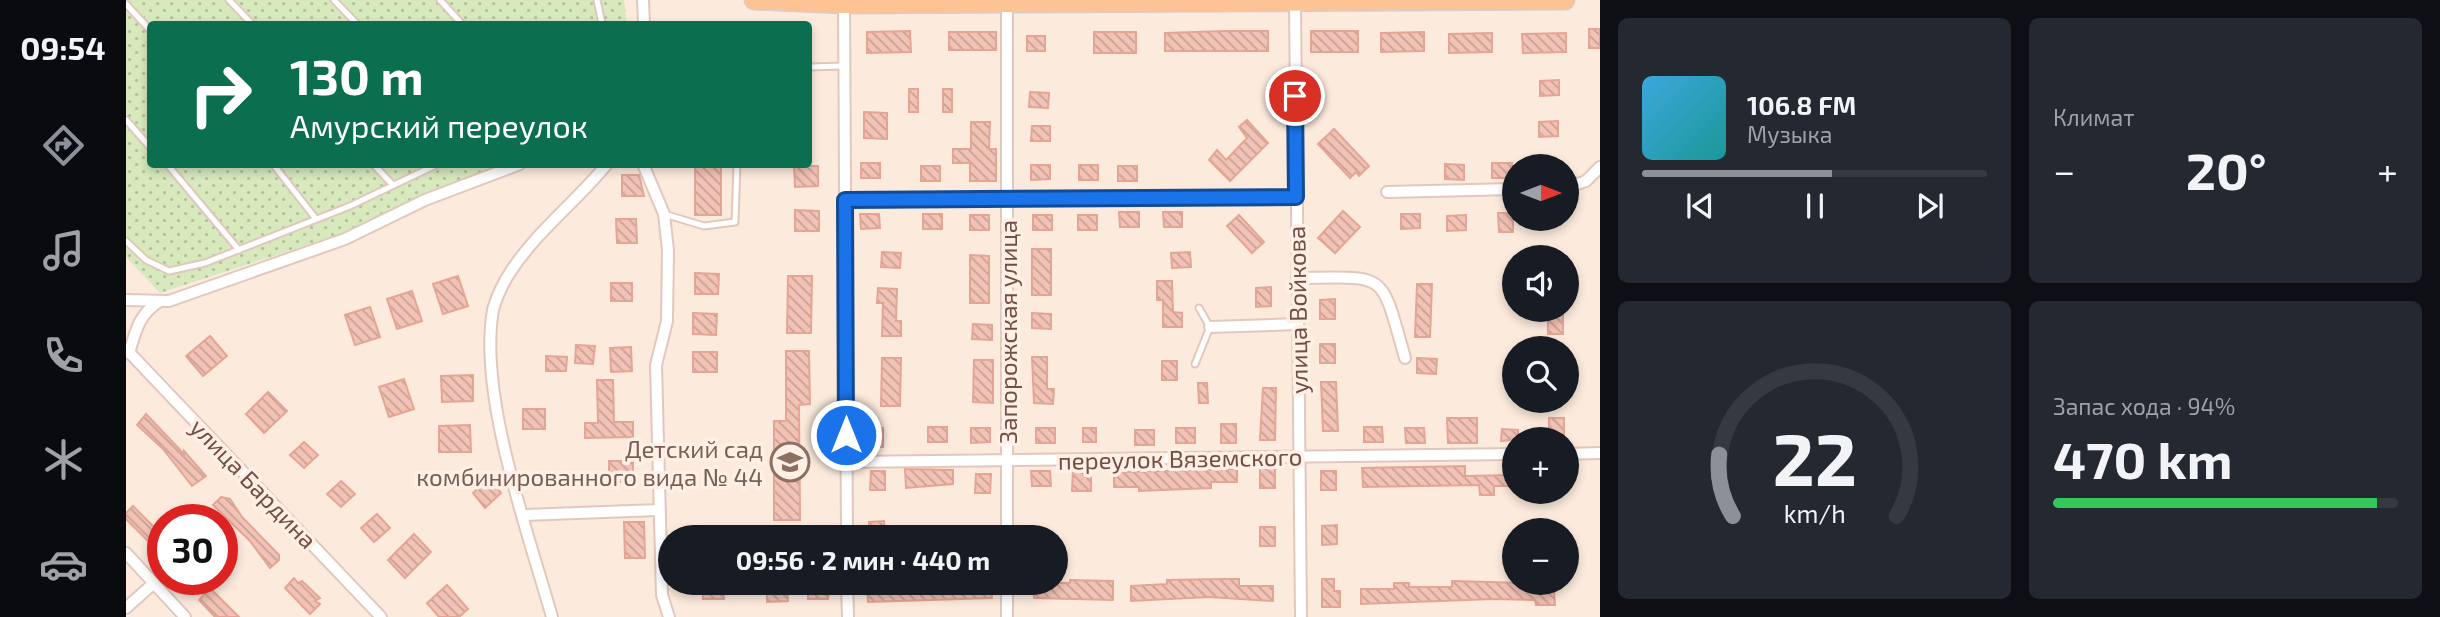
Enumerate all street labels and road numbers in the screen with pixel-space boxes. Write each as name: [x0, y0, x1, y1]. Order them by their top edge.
street label: Запорожская улица: [993, 220, 1023, 444]
street label: улица Войкова: [1281, 226, 1314, 394]
street label: улица Бардина: [184, 412, 323, 555]
street label: переулок Вяземского: [1058, 441, 1303, 476]

